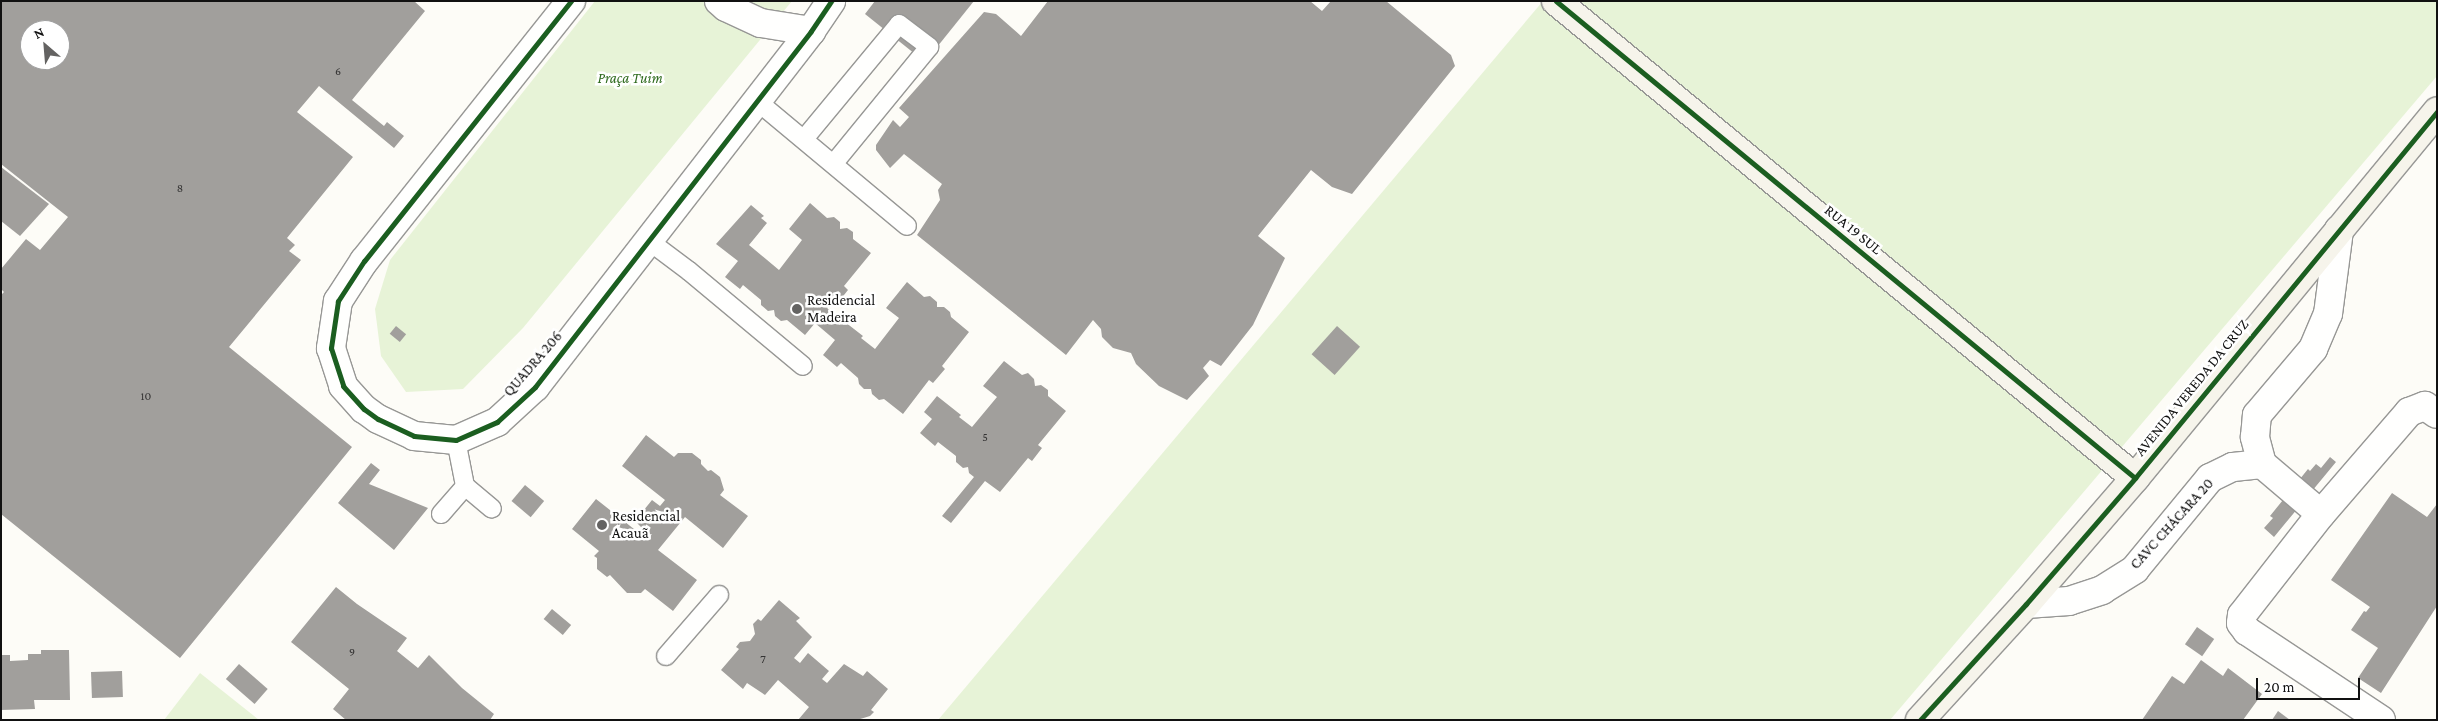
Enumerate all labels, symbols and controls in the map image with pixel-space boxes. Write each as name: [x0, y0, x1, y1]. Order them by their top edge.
north arrow: [20, 20, 70, 70]
text: N: [31, 23, 47, 42]
house number: 6: [335, 65, 341, 79]
park label: Praça Tuim: [597, 70, 663, 88]
house number: 8: [177, 182, 183, 196]
street label: RUA 19 SUL: [1821, 201, 1885, 259]
place label: Residencial Madeira: [807, 291, 875, 326]
marker: Residencial Madeira: [791, 303, 803, 315]
street label: AVENIDA VEREDA DA CRUZ: [2131, 316, 2253, 460]
street label: QUADRA 206: [500, 328, 566, 400]
house number: 10: [141, 390, 151, 404]
house number: 5: [982, 431, 988, 445]
street label: CAVC CHÁCARA 20: [2126, 475, 2218, 573]
place label: Residencial Acauã: [612, 507, 680, 542]
marker: Residencial Acauã: [596, 519, 608, 531]
house number: 9: [349, 646, 355, 660]
house number: 7: [760, 653, 766, 667]
scale bar: [2258, 668, 2362, 700]
text: 20 m: [2264, 679, 2295, 695]

